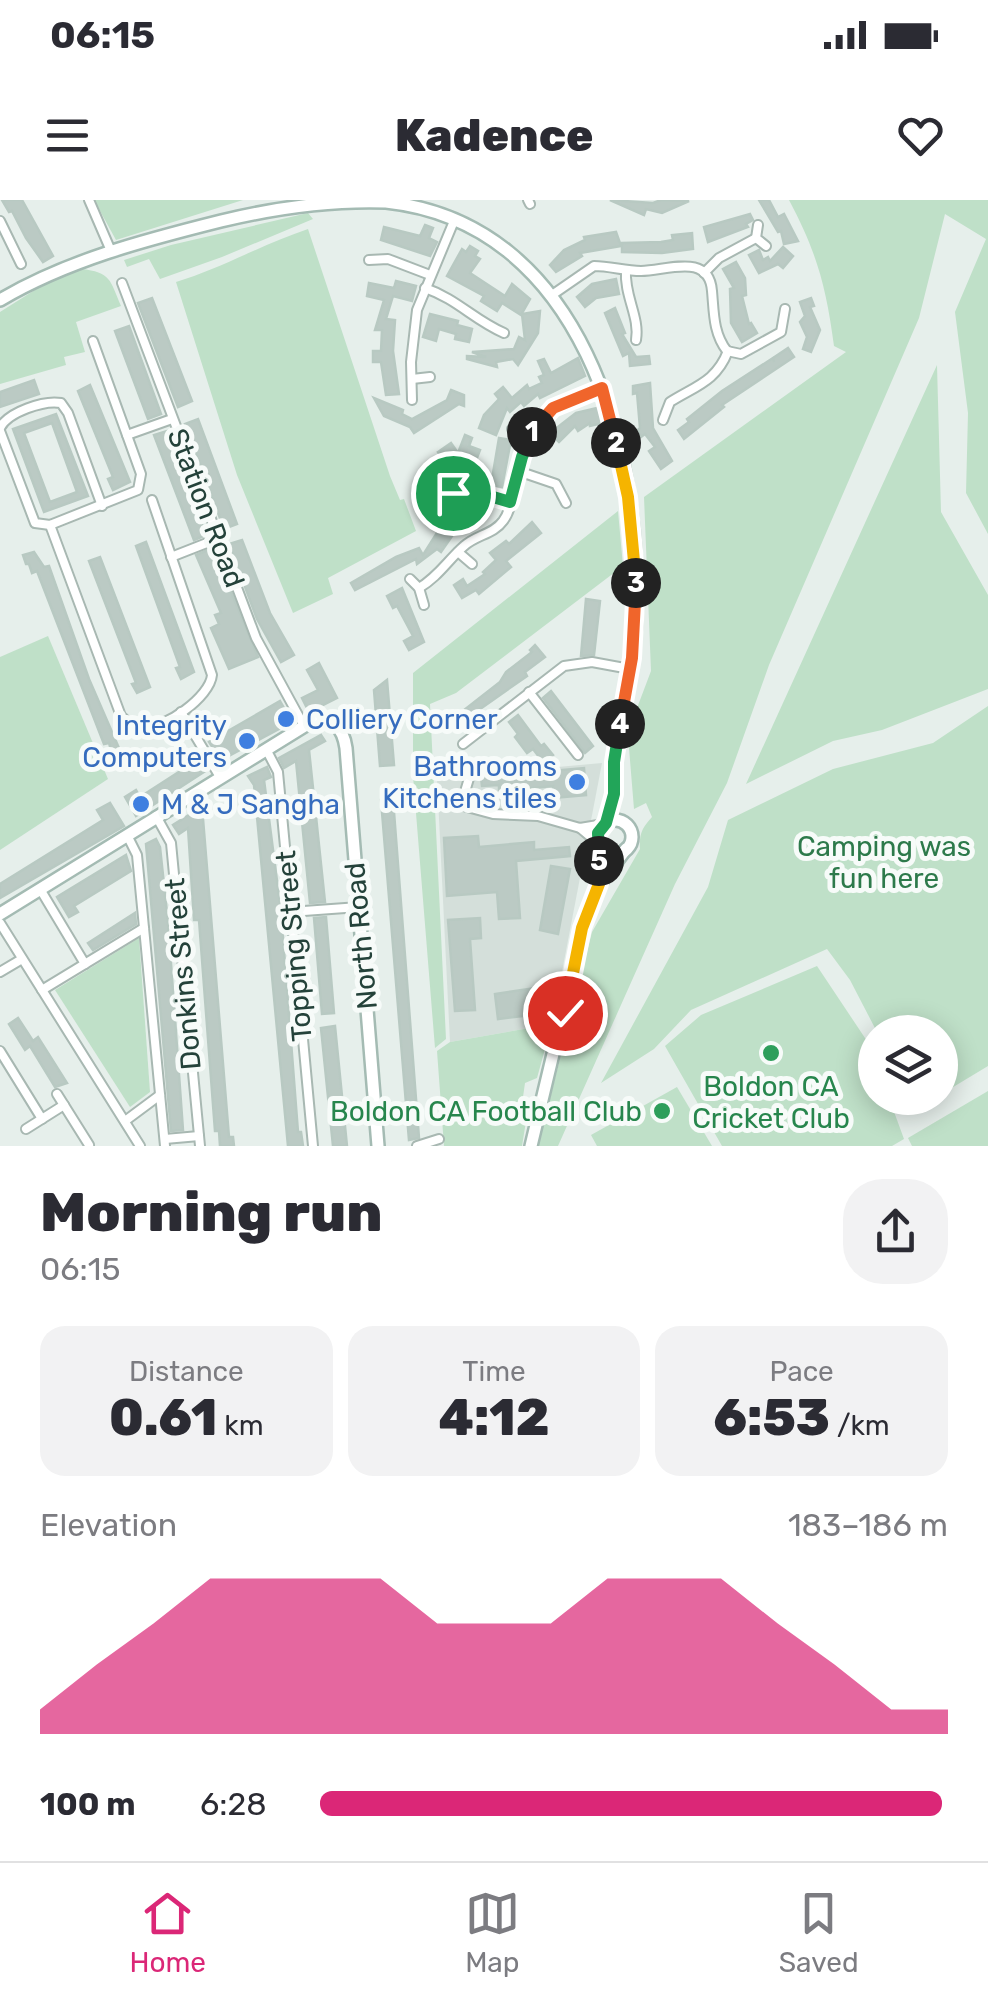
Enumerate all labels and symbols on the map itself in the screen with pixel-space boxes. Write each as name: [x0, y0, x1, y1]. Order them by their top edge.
pin: 1: [507, 407, 557, 457]
pin: 2: [591, 418, 641, 468]
street label: Station Road: [161, 424, 251, 592]
pin: [411, 451, 496, 536]
pin: 3: [611, 558, 661, 608]
pin: 4: [595, 699, 645, 749]
place label: Colliery Corner: [306, 703, 498, 736]
marker: Colliery Corner: [275, 708, 297, 730]
place label: Integrity Computers: [82, 709, 227, 774]
marker: Integrity Computers: [236, 730, 258, 752]
place label: Bathrooms Kitchens tiles: [382, 750, 557, 815]
marker: Bathrooms Kitchens tiles: [566, 771, 588, 793]
place label: M & J Sangha: [161, 788, 340, 821]
marker: M & J Sangha: [130, 793, 152, 815]
park label: Camping was fun here: [797, 830, 971, 895]
pin: 5: [574, 836, 624, 886]
street label: Topping Street: [269, 849, 319, 1043]
street label: North Road: [338, 861, 384, 1011]
street label: Donkins Street: [158, 877, 208, 1071]
pin: [523, 971, 608, 1056]
marker: Boldon CA Cricket Club: [760, 1042, 782, 1064]
place label: Boldon CA Cricket Club: [692, 1070, 850, 1135]
place label: Boldon CA Football Club: [330, 1095, 642, 1128]
marker: Boldon CA Football Club: [651, 1100, 673, 1122]

